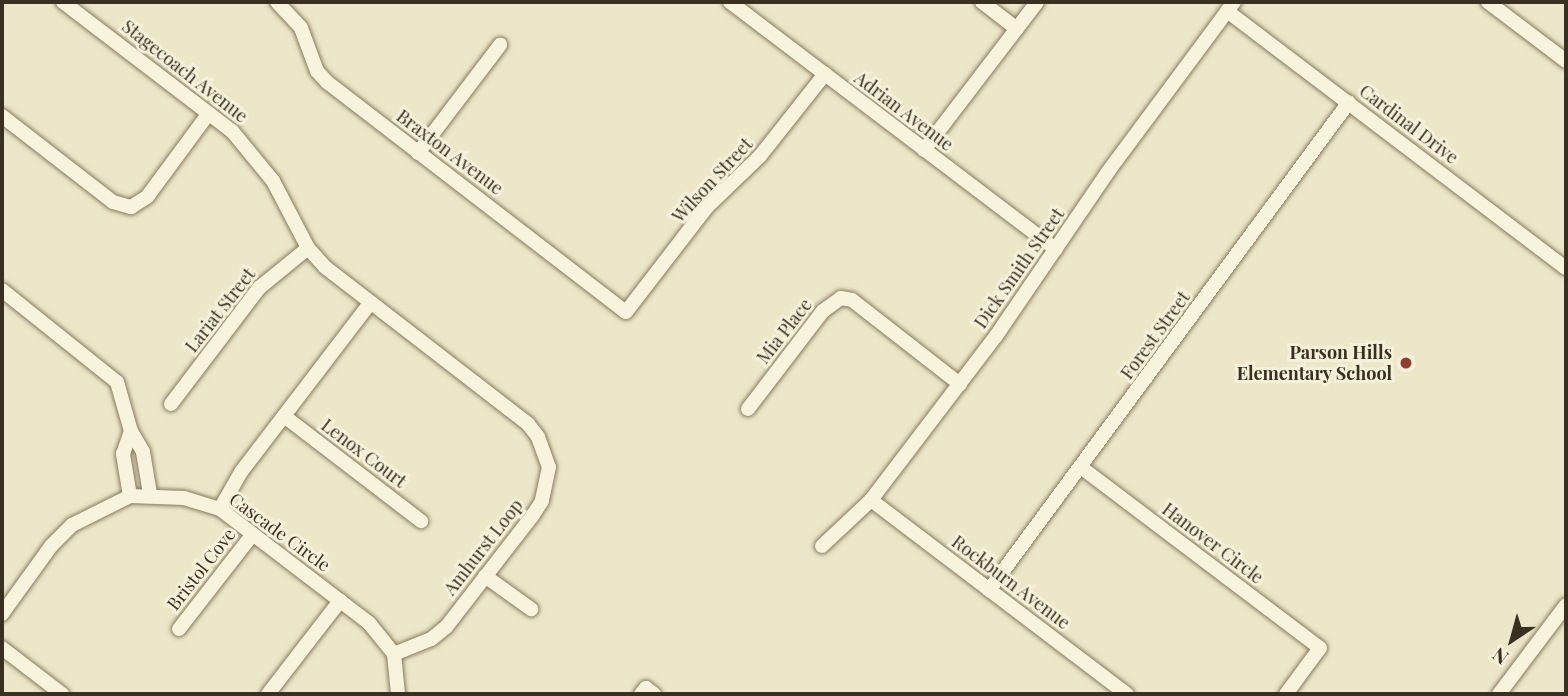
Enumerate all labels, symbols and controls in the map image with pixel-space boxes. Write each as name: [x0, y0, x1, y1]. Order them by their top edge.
street label: Stagecoach Avenue: [118, 15, 252, 127]
street label: Adrian Avenue: [850, 67, 958, 155]
street label: Cardinal Drive: [1355, 80, 1463, 168]
street label: Braxton Avenue: [392, 105, 508, 199]
street label: Wilson Street: [667, 133, 757, 227]
street label: Dick Smith Street: [969, 204, 1069, 332]
street label: Lariat Street: [180, 264, 260, 356]
street label: Forest Street: [1116, 287, 1194, 383]
street label: Mia Place: [752, 294, 816, 368]
place label: Parson Hills Elementary School: [1236, 342, 1392, 384]
marker: Parson Hills Elementary School: [1398, 355, 1414, 371]
street label: Lenox Court: [317, 414, 411, 492]
street label: Cascade Circle: [225, 488, 335, 576]
street label: Amhurst Loop: [439, 495, 527, 599]
street label: Hanover Circle: [1158, 498, 1268, 588]
street label: Bristol Cove: [162, 524, 240, 614]
street label: Rockburn Avenue: [947, 530, 1075, 634]
north arrow: [1477, 605, 1547, 675]
text: N: [1486, 642, 1513, 672]

